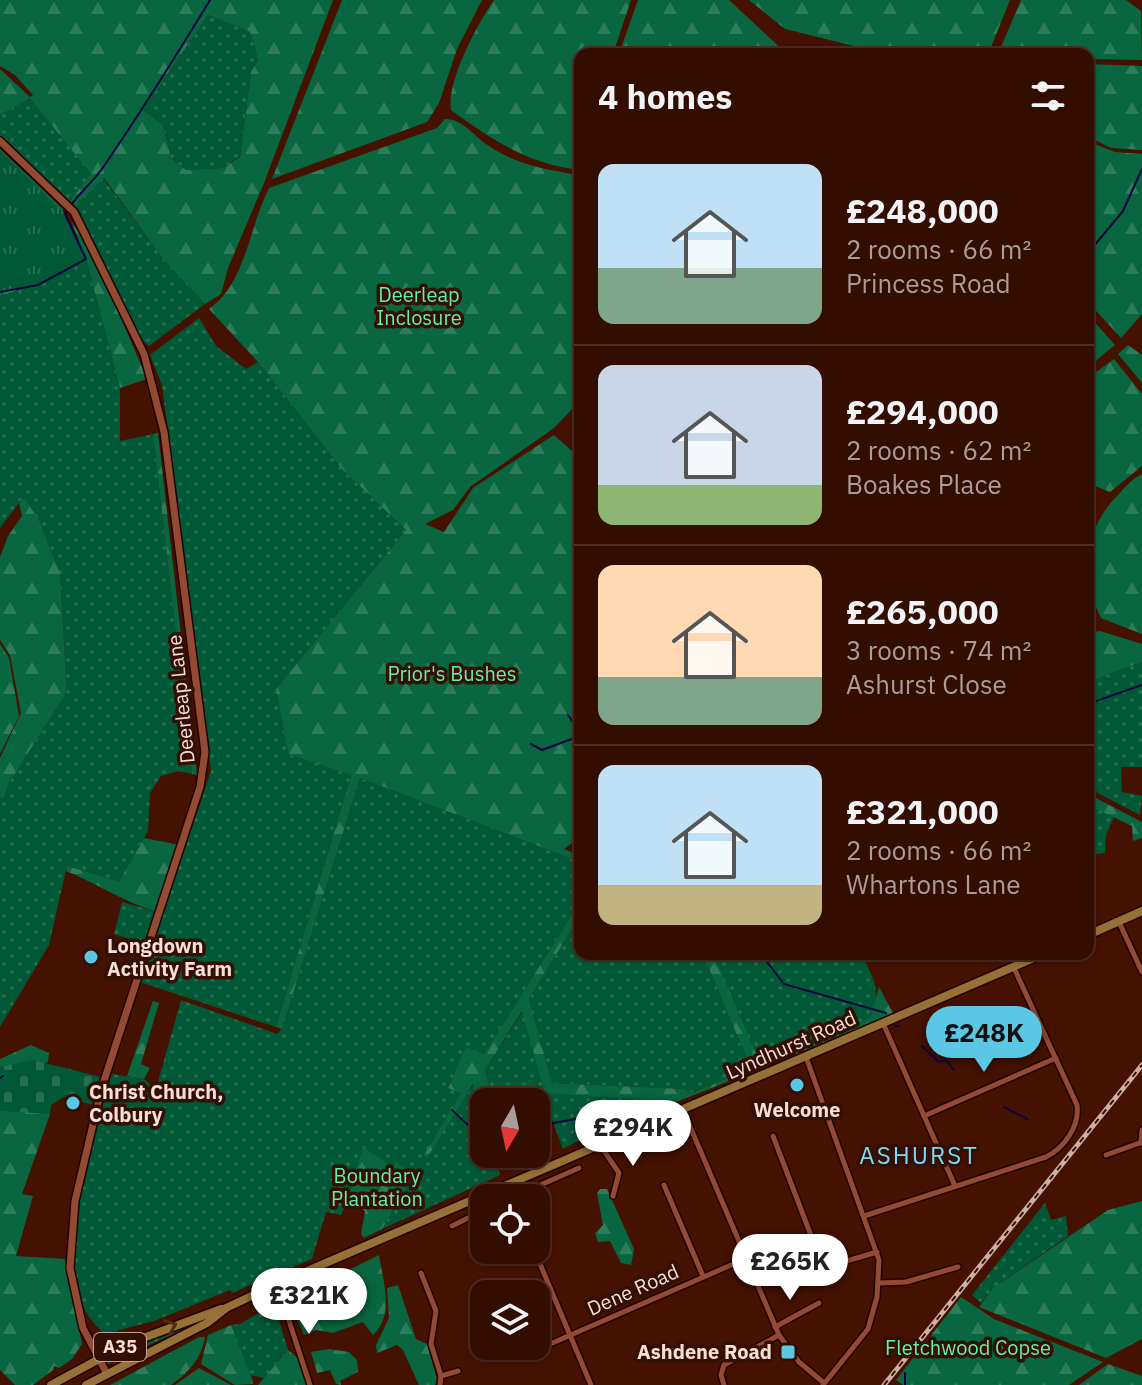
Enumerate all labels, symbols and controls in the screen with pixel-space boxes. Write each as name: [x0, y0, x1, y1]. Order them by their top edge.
text: 4 homes: [598, 74, 733, 118]
icon: filters: [1026, 74, 1070, 118]
text: £248,000: [846, 188, 999, 232]
icon: home: [662, 196, 758, 292]
text: 2 rooms · 66 m²: [846, 232, 1031, 266]
text: Princess Road: [846, 266, 1011, 300]
park label: Deerleap Inclosure: [376, 281, 462, 331]
text: £294,000: [846, 389, 999, 433]
icon: home: [662, 397, 758, 493]
text: 2 rooms · 62 m²: [846, 433, 1031, 467]
text: Boakes Place: [846, 467, 1002, 501]
text: £265,000: [846, 589, 999, 633]
icon: home: [662, 597, 758, 693]
street label: Deerleap Lane: [160, 633, 201, 765]
text: 3 rooms · 74 m²: [846, 633, 1031, 667]
park label: Prior's Bushes: [388, 660, 516, 687]
text: Ashurst Close: [846, 667, 1007, 701]
text: £321,000: [846, 789, 999, 833]
icon: home: [662, 797, 758, 893]
text: 2 rooms · 66 m²: [846, 833, 1031, 867]
text: Whartons Lane: [846, 867, 1021, 901]
place label: Longdown Activity Farm: [107, 932, 232, 982]
marker: Longdown Activity Farm: [82, 948, 100, 966]
street label: Lyndhurst Road: [722, 1004, 860, 1085]
pin: £248K: [928, 1006, 1040, 1074]
text: £248K: [944, 1015, 1024, 1049]
marker: Welcome: [788, 1076, 806, 1094]
place label: Christ Church, Colbury: [89, 1078, 223, 1128]
north arrow: [470, 1088, 550, 1168]
map controls: [470, 1088, 550, 1360]
marker: Christ Church, Colbury: [64, 1094, 82, 1112]
place label: Welcome: [754, 1096, 840, 1123]
pin: £294K: [577, 1100, 689, 1168]
text: £294K: [593, 1109, 673, 1143]
district label: ASHURST: [859, 1139, 979, 1171]
park label: Boundary Plantation: [331, 1162, 423, 1212]
button: locate: [470, 1184, 550, 1264]
pin: £265K: [734, 1234, 846, 1302]
text: £265K: [750, 1243, 830, 1277]
street label: Dene Road: [583, 1257, 683, 1322]
pin: £321K: [253, 1268, 365, 1336]
text: £321K: [269, 1277, 349, 1311]
button: layers: [470, 1280, 550, 1360]
one-way arrow: [163, 1320, 177, 1336]
road number: A35: [94, 1333, 146, 1361]
park label: Fletchwood Copse: [885, 1334, 1051, 1361]
place label: Ashdene Road: [637, 1338, 772, 1365]
marker: Ashdene Road: [779, 1343, 797, 1361]

